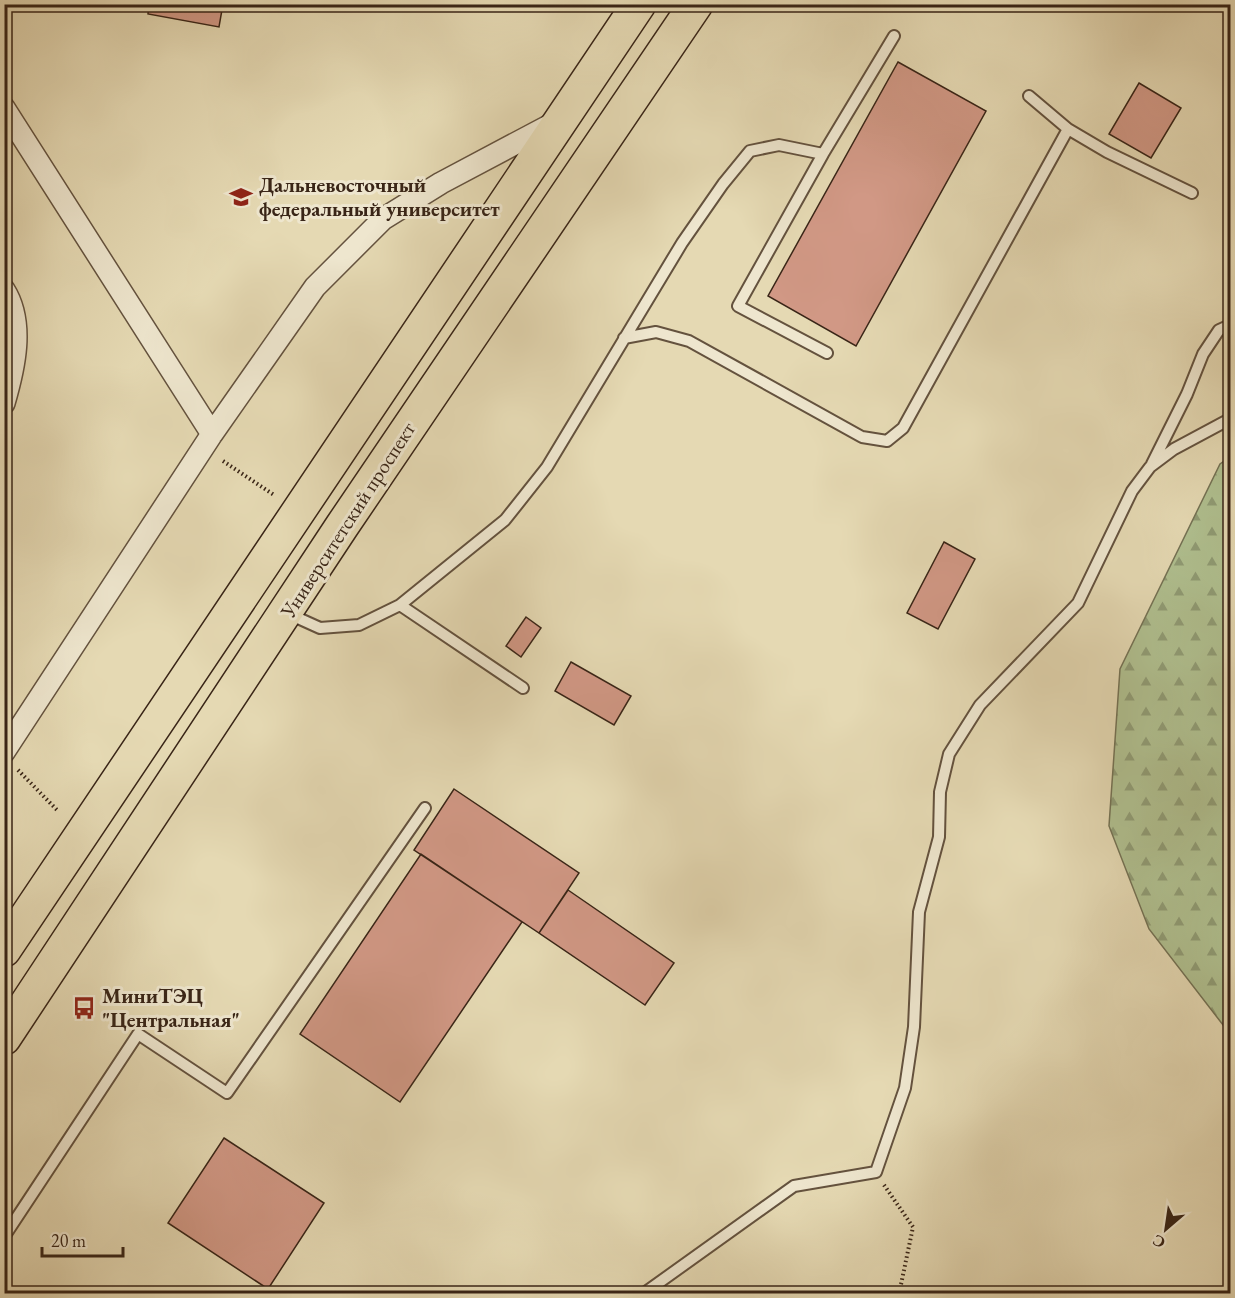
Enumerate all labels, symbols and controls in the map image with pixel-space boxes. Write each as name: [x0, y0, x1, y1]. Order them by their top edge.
place label: Дальневосточный федеральный университет: [259, 171, 500, 222]
school or university icon: Дальневосточный федеральный университет: [228, 184, 254, 210]
street label: Университетский проспект: [274, 416, 421, 624]
place label: МиниТЭЦ "Центральная": [102, 982, 240, 1033]
bus stop icon: МиниТЭЦ "Центральная": [71, 995, 97, 1021]
north arrow: [1136, 1199, 1196, 1259]
scale bar: [42, 1220, 123, 1258]
text: 20 m: [51, 1229, 86, 1252]
text: С: [1149, 1230, 1169, 1254]

